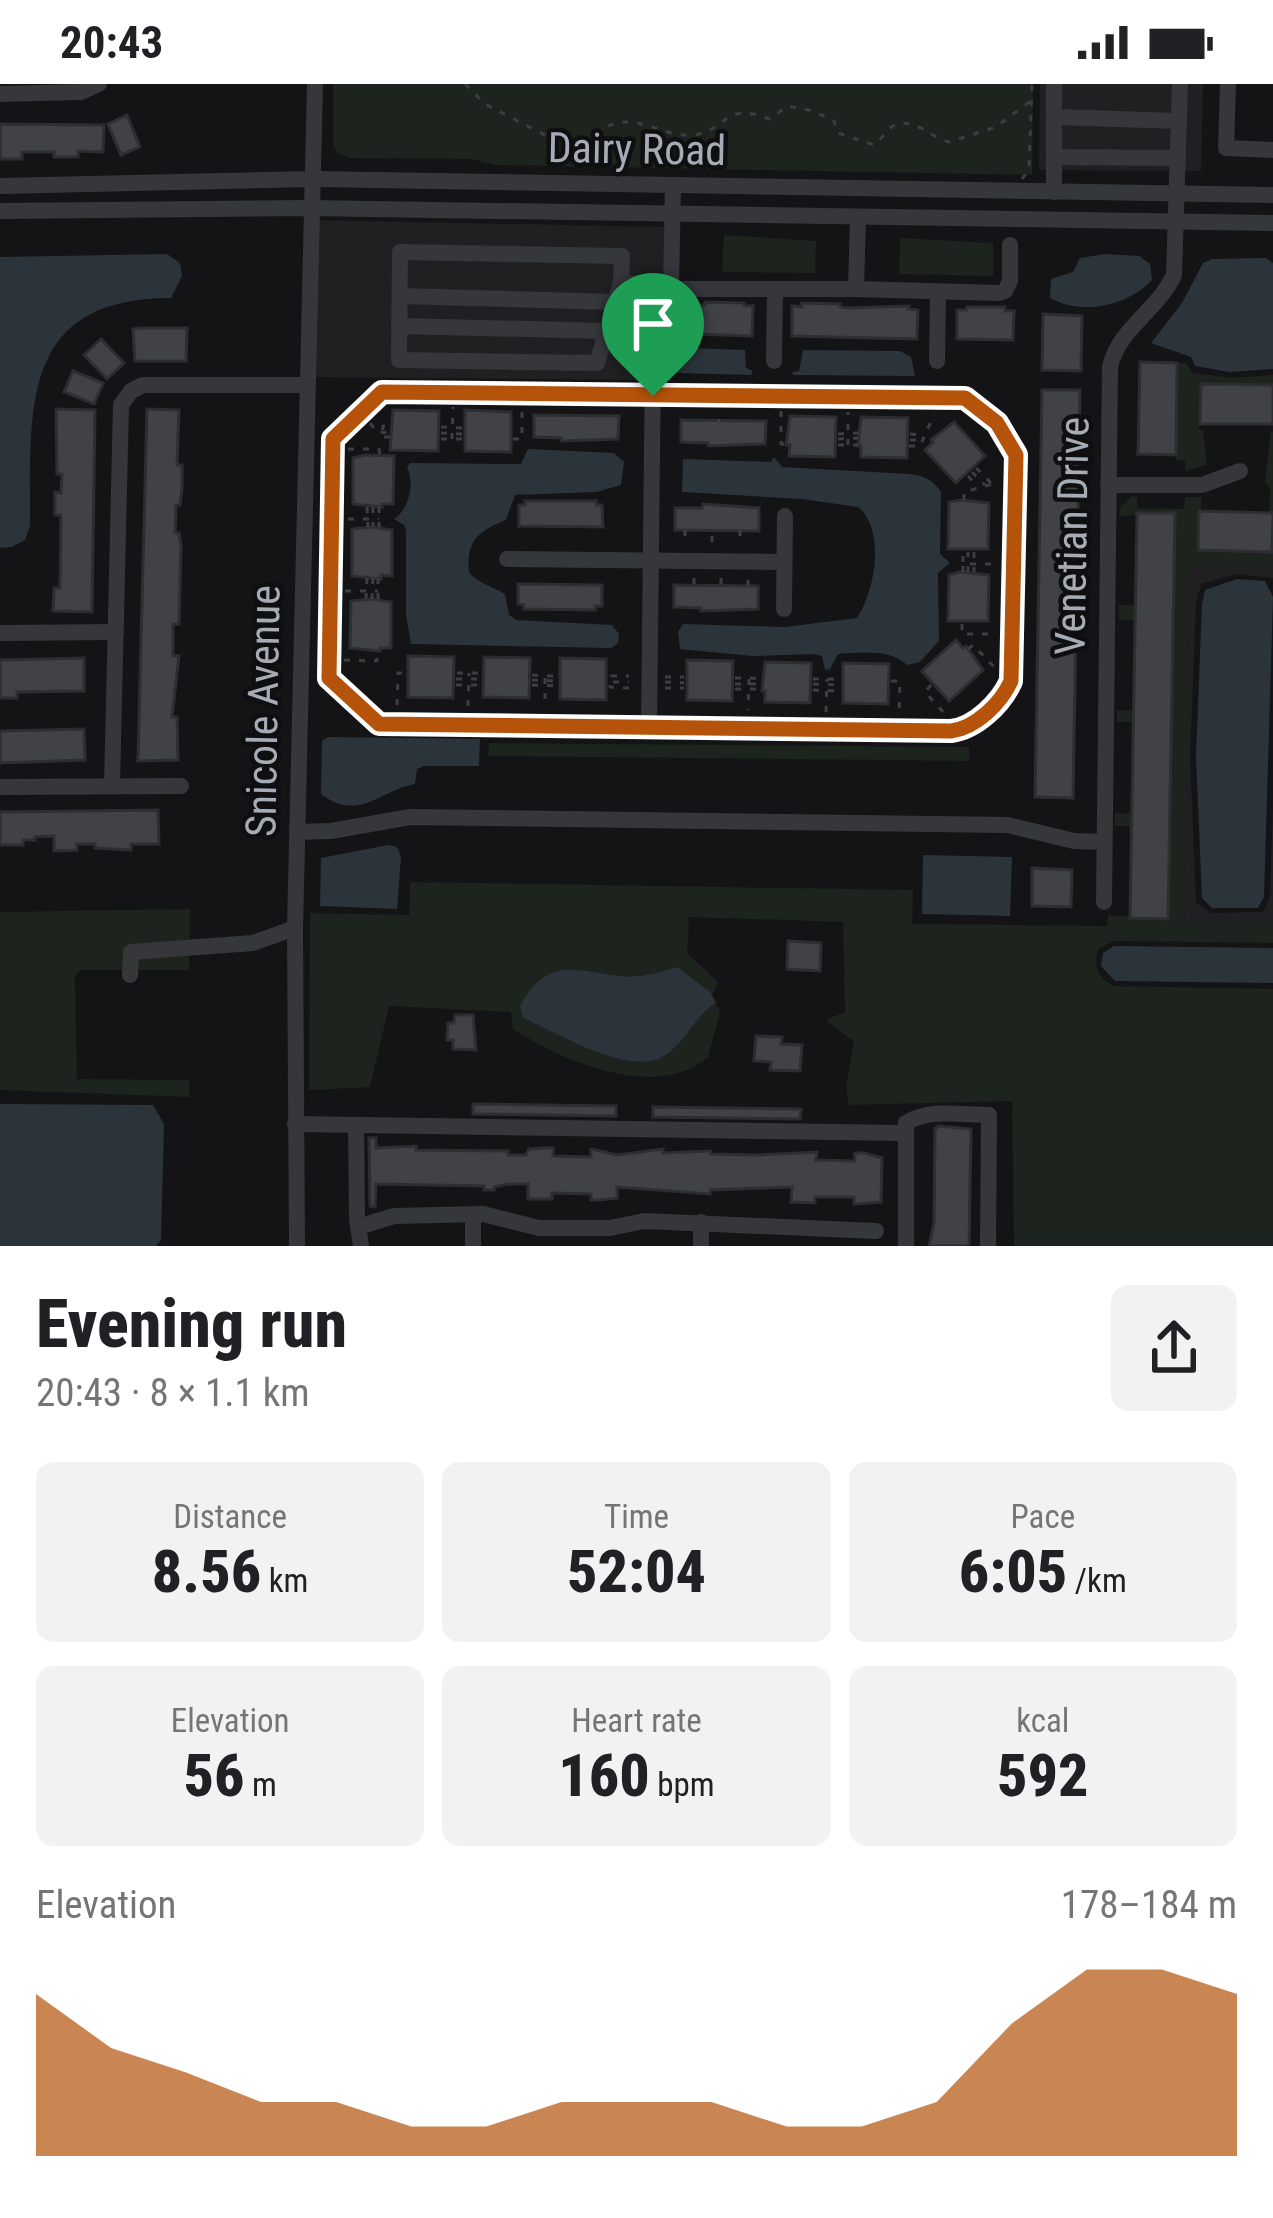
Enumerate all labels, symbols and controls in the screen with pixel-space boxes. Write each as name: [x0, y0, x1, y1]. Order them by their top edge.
text: 20:43: [60, 16, 163, 69]
street label: Dairy Road: [547, 123, 727, 175]
pin: [602, 273, 704, 396]
icon: arrive: [620, 291, 686, 357]
street label: Venetian Drive: [1045, 416, 1099, 656]
street label: Snicole Avenue: [236, 585, 290, 837]
button: share: [1111, 1285, 1237, 1411]
text: Evening run: [36, 1286, 347, 1363]
text: 20:43 · 8 × 1.1 km: [36, 1370, 310, 1416]
text: Distance: [173, 1497, 287, 1536]
text: Time: [604, 1497, 669, 1536]
text: Pace: [1011, 1497, 1075, 1536]
text: 8.56: [152, 1536, 261, 1607]
text: 52:04: [567, 1536, 706, 1607]
text: 6:05: [959, 1536, 1067, 1607]
text: km: [261, 1561, 308, 1600]
text: /km: [1067, 1561, 1127, 1600]
text: Elevation: [171, 1701, 290, 1740]
text: Heart rate: [571, 1701, 702, 1740]
text: kcal: [1016, 1701, 1069, 1740]
text: 56: [183, 1740, 244, 1811]
text: 160: [558, 1740, 650, 1811]
text: 592: [997, 1740, 1089, 1811]
text: m: [244, 1765, 277, 1804]
text: bpm: [650, 1765, 715, 1804]
text: Elevation: [36, 1882, 176, 1928]
text: 178–184 m: [1061, 1882, 1237, 1928]

